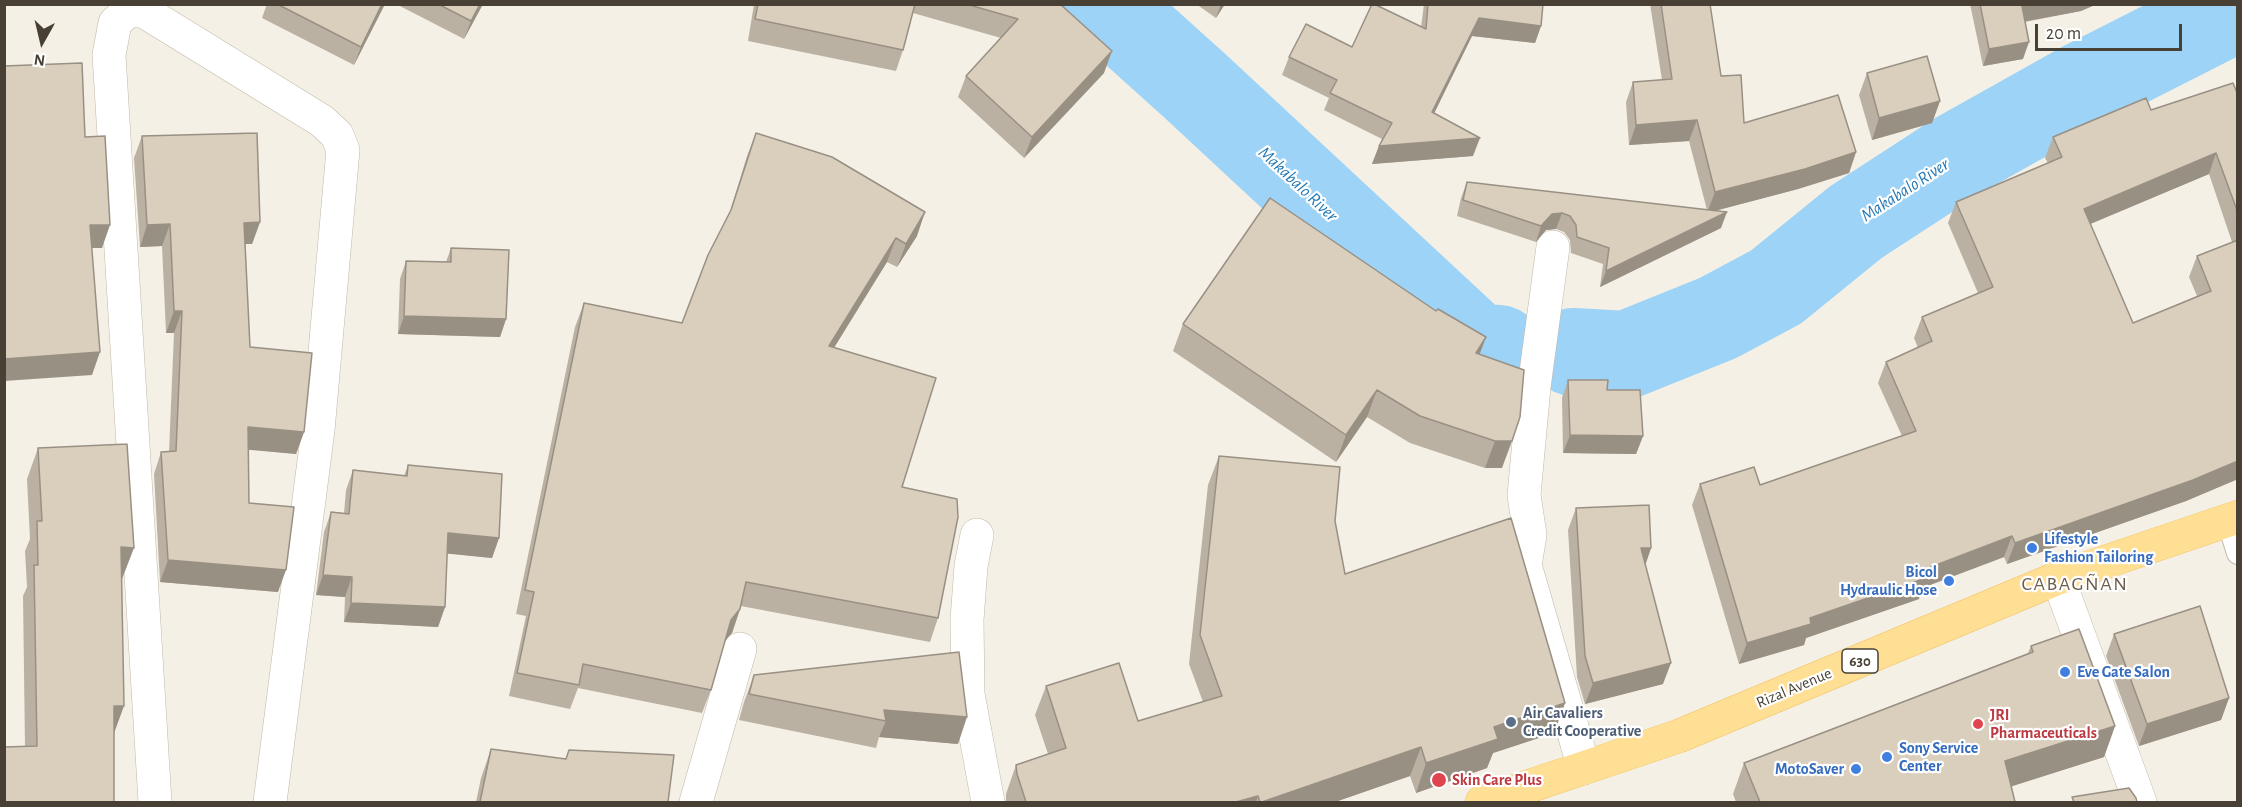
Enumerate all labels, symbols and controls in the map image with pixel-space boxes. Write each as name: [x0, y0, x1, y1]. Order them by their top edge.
north arrow: [12, 12, 72, 72]
scale bar: [2038, 12, 2185, 50]
text: 20 m: [2046, 25, 2081, 43]
text: N: [33, 51, 46, 69]
water label: Makabalo River: [1254, 142, 1342, 226]
water label: Makabalo River: [1857, 154, 1953, 226]
place label: Lifestyle Fashion Tailoring: [2044, 529, 2153, 567]
marker: Lifestyle Fashion Tailoring: [2025, 541, 2039, 555]
place label: Bicol Hydraulic Hose: [1840, 562, 1937, 600]
district label: CABAGÑAN: [2022, 572, 2128, 596]
marker: Bicol Hydraulic Hose: [1942, 574, 1956, 588]
road number: 630: [1842, 649, 1878, 673]
place label: Eve Gate Salon: [2077, 662, 2170, 682]
street label: Rizal Avenue: [1753, 664, 1835, 712]
marker: Eve Gate Salon: [2058, 665, 2072, 679]
place label: Air Cavaliers Credit Cooperative: [1523, 703, 1641, 741]
place label: JRI Pharmaceuticals: [1990, 705, 2097, 743]
marker: Air Cavaliers Credit Cooperative: [1504, 715, 1518, 729]
marker: JRI Pharmaceuticals: [1971, 717, 1985, 731]
place label: Sony Service Center: [1899, 738, 1978, 776]
marker: Sony Service Center: [1880, 750, 1894, 764]
place label: MotoSaver: [1775, 759, 1844, 779]
marker: MotoSaver: [1849, 762, 1863, 776]
place label: Skin Care Plus: [1452, 770, 1542, 790]
marker: Skin Care Plus: [1430, 771, 1448, 789]

